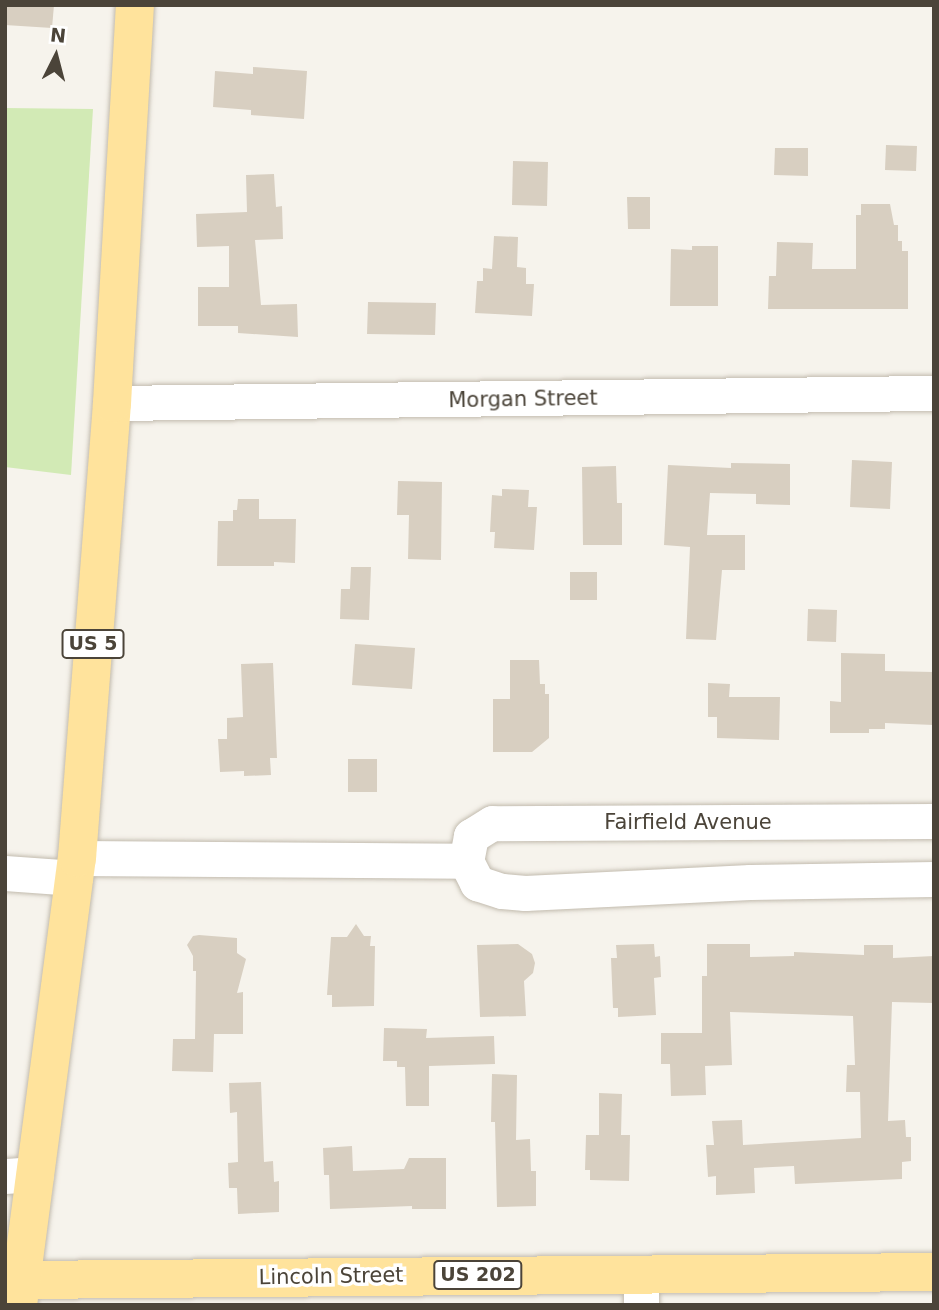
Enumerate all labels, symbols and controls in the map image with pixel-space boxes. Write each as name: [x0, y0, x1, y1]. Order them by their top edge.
north arrow: [21, 21, 91, 91]
text: N: [49, 23, 67, 47]
street label: Morgan Street: [448, 385, 598, 413]
road number: US 5: [62, 628, 124, 660]
street label: Fairfield Avenue: [604, 809, 772, 835]
road number: US 202: [433, 1260, 524, 1290]
street label: Lincoln Street: [258, 1262, 404, 1290]

